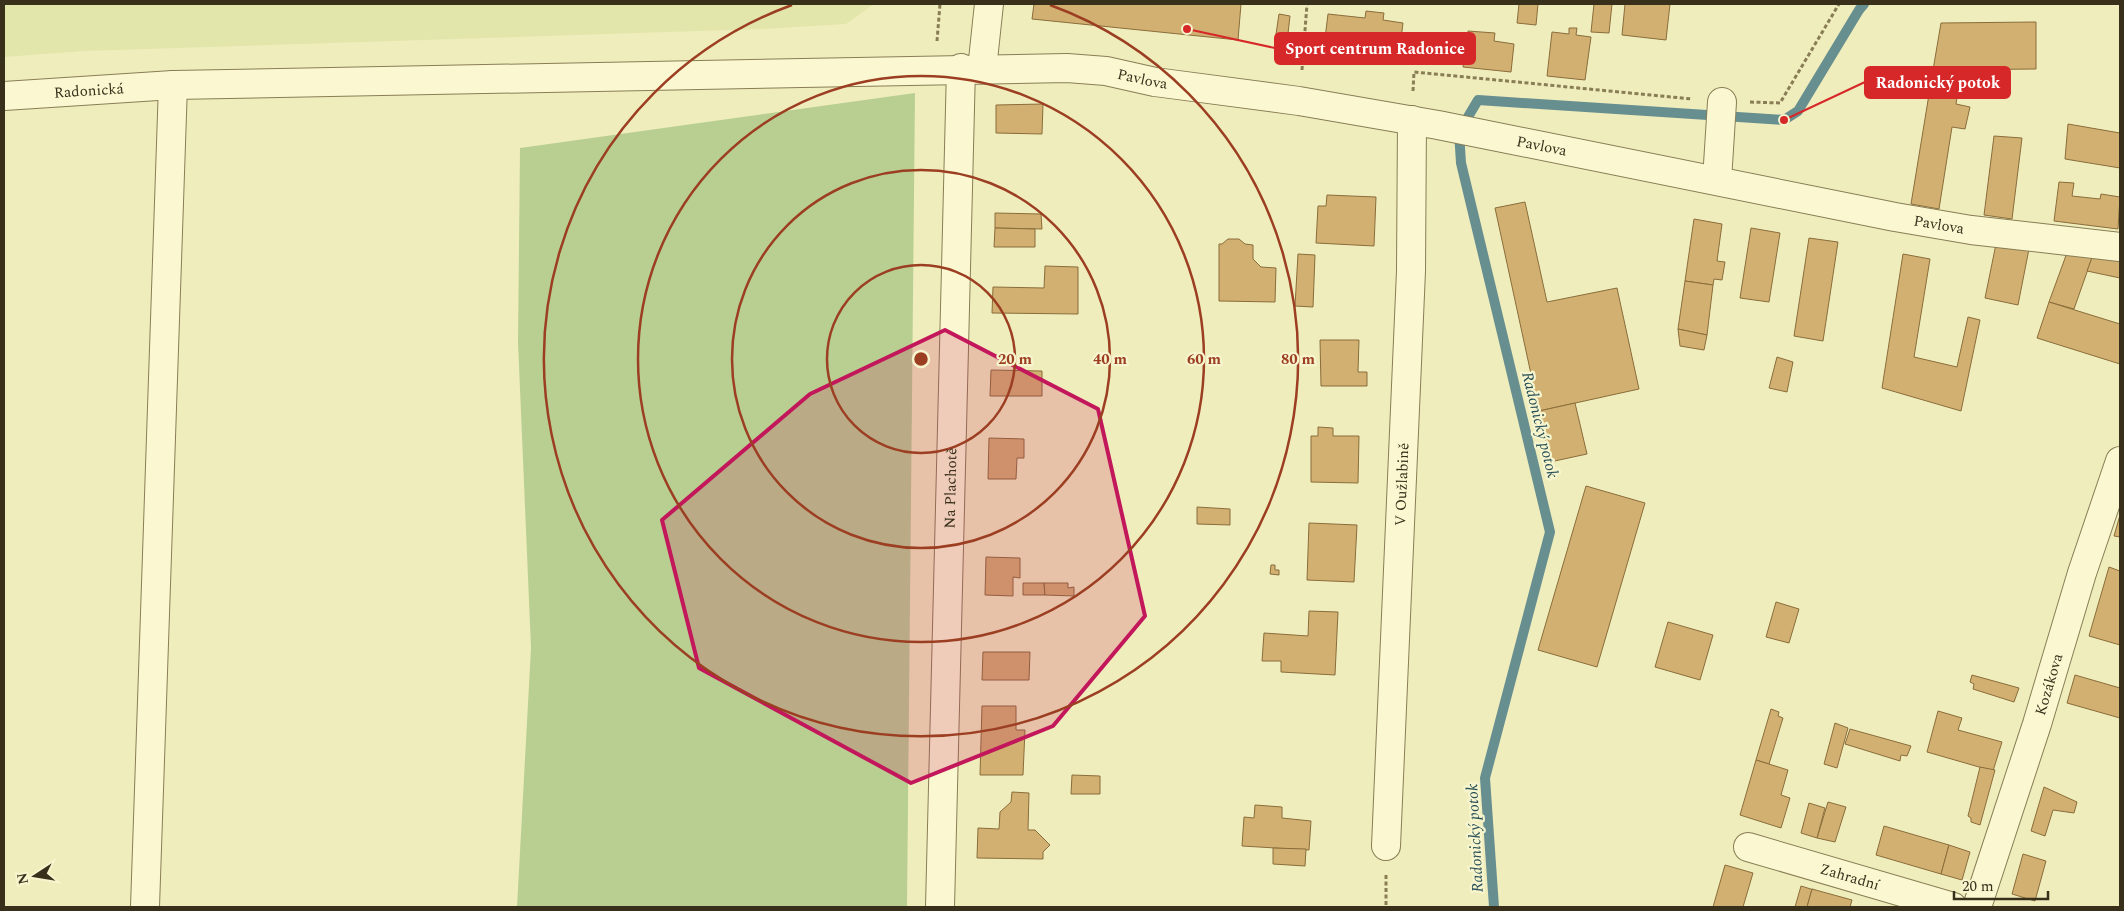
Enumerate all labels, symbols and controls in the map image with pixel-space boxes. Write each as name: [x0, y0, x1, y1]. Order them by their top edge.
callout: Sport centrum Radonice: [1275, 33, 1475, 64]
text: Sport centrum Radonice: [1285, 37, 1465, 61]
street label: Pavlova: [1115, 62, 1170, 95]
callout: Radonický potok: [1865, 67, 2010, 98]
text: Radonický potok: [1876, 71, 2001, 95]
street label: Radonická: [53, 77, 125, 104]
street label: Pavlova: [1515, 130, 1570, 162]
street label: Pavlova: [1912, 209, 1967, 240]
text: 20 m: [998, 348, 1033, 371]
text: 40 m: [1093, 348, 1128, 371]
text: 60 m: [1187, 348, 1222, 371]
text: 80 m: [1281, 348, 1316, 371]
centre of rings: [912, 350, 930, 368]
water label: Radonický potok: [1515, 369, 1565, 481]
street label: V Oužlabině: [1388, 442, 1415, 526]
street label: Na Plachotě: [938, 447, 963, 529]
street label: Kozákova: [2029, 650, 2069, 718]
water label: Radonický potok: [1460, 782, 1490, 893]
north arrow: [10, 851, 60, 901]
street label: Zahradní: [1817, 857, 1883, 897]
scale bar: [1954, 868, 2048, 900]
text: N: [11, 871, 34, 886]
text: 20 m: [1962, 875, 1994, 898]

